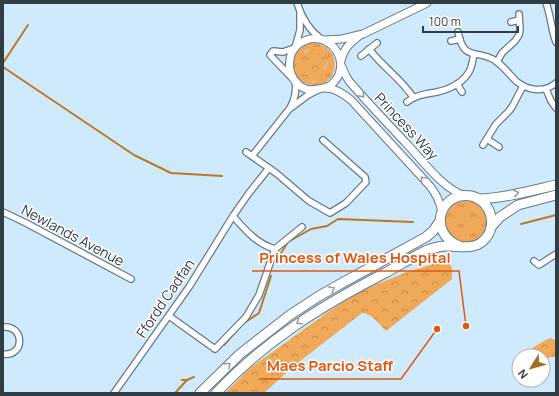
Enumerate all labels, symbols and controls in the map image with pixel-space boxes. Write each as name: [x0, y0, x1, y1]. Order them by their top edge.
scale bar: [423, 8, 518, 34]
text: 100 m: [429, 13, 461, 30]
street label: Princess Way: [371, 88, 444, 164]
one-way arrow: [357, 91, 364, 98]
one-way arrow: [421, 176, 428, 184]
one-way arrow: [513, 190, 519, 198]
street label: Newlands Avenue: [18, 200, 128, 270]
callout: Princess of Wales Hospital: [252, 244, 459, 271]
text: Princess of Wales Hospital: [259, 247, 451, 268]
street label: Ffordd Cadfan: [132, 255, 198, 341]
one-way arrow: [328, 286, 335, 293]
one-way arrow: [296, 317, 303, 325]
north arrow: [511, 348, 551, 388]
callout: Maes Parcio Staff: [259, 352, 401, 379]
text: Maes Parcio Staff: [267, 355, 393, 376]
one-way arrow: [223, 363, 231, 370]
text: N: [514, 367, 531, 382]

